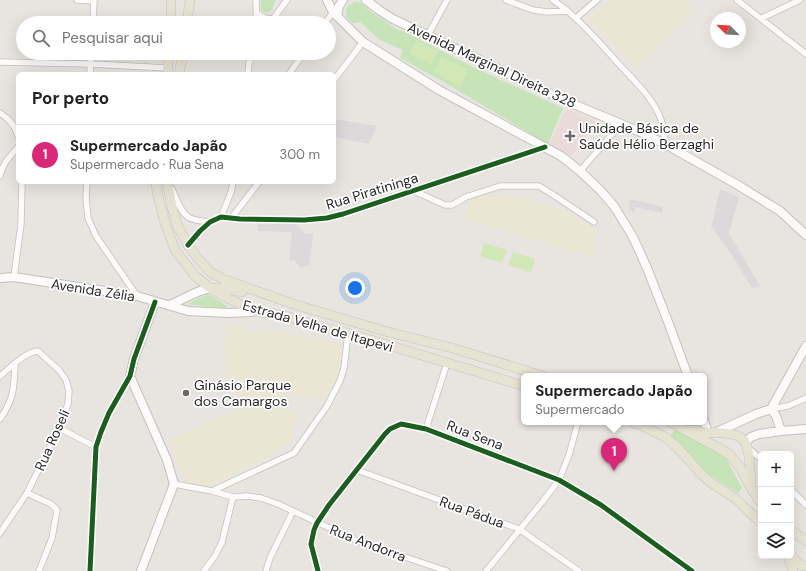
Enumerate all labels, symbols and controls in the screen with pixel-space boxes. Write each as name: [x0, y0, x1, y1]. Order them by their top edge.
north arrow: [710, 12, 746, 48]
search box: [16, 16, 336, 60]
street label: Avenida Marginal Direita 328: [405, 18, 579, 112]
icon: search: [30, 27, 52, 49]
text: Pesquisar aqui: [62, 28, 163, 48]
text: Por perto: [32, 87, 109, 109]
place label: Unidade Básica de Saúde Hélio Berzaghi: [579, 119, 714, 153]
marker: Unidade Básica de Saúde Hélio Berzaghi: [564, 130, 576, 142]
text: Supermercado Japão: [70, 136, 228, 156]
text: 1: [43, 146, 47, 163]
text: 300 m: [279, 146, 320, 163]
text: Supermercado · Rua Sena: [70, 156, 224, 173]
street label: Rua Piratininga: [324, 168, 420, 214]
street label: Avenida Zélia: [50, 274, 136, 306]
your location: [345, 278, 365, 298]
street label: Estrada Velha de Itapevi: [241, 296, 395, 356]
popup: [521, 373, 707, 425]
place label: Ginásio Parque dos Camargos: [194, 376, 291, 410]
text: Supermercado Japão: [535, 381, 693, 401]
marker: Ginásio Parque dos Camargos: [181, 388, 191, 398]
text: Supermercado: [535, 401, 624, 418]
street label: Rua Roseli: [30, 406, 74, 474]
street label: Rua Sena: [444, 416, 506, 454]
pin: 1: [601, 438, 627, 471]
map controls: [758, 451, 794, 559]
button: +: [758, 451, 794, 487]
button: −: [758, 487, 794, 523]
street label: Rua Pádua: [437, 492, 507, 532]
street label: Rua Andorra: [327, 520, 409, 566]
button: layers: [758, 523, 794, 559]

